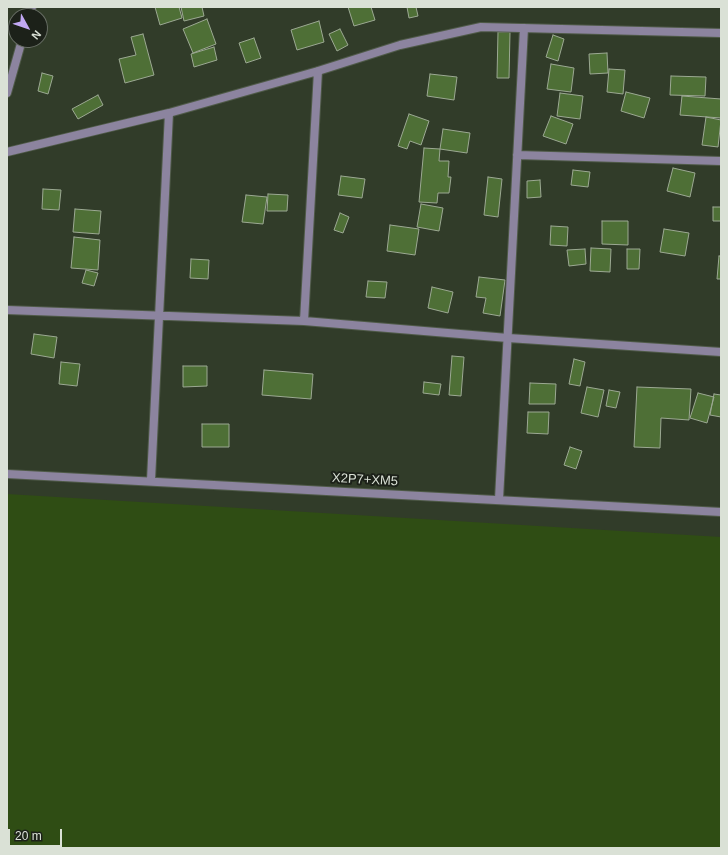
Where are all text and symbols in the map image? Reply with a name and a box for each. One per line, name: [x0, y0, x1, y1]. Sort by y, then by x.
north arrow: [8, 8, 48, 48]
text: N: [29, 28, 44, 42]
street label: X2P7+XM5: [332, 470, 398, 490]
scale bar: [10, 821, 64, 847]
text: 20 m: [15, 829, 42, 843]

